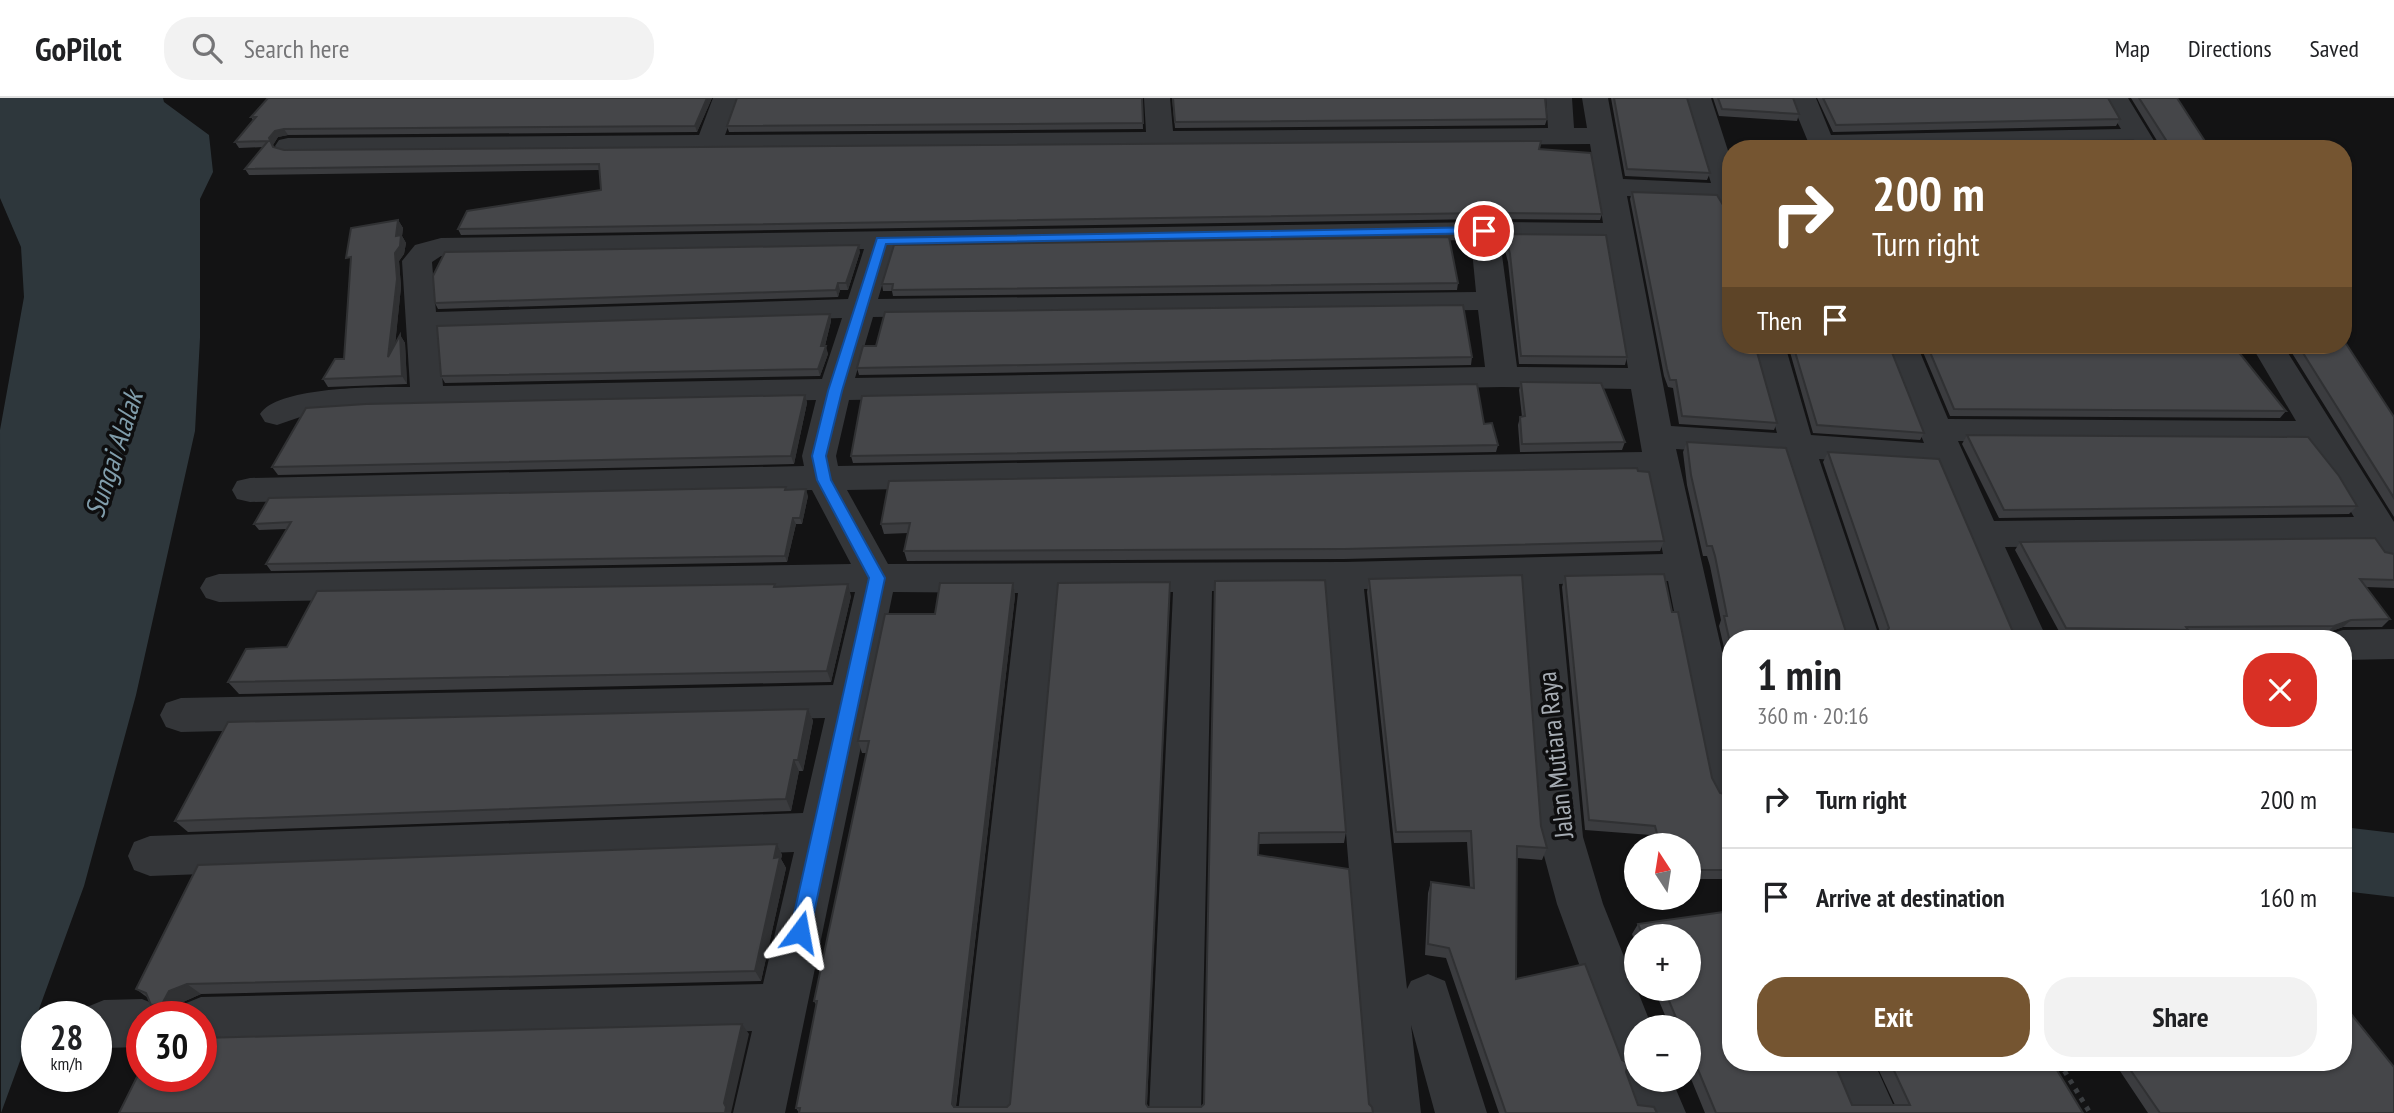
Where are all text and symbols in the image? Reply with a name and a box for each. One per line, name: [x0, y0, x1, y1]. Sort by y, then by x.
search box: [164, 17, 654, 80]
text: GoPilot: [35, 27, 122, 70]
icon: search: [188, 29, 226, 67]
text: Search here: [244, 32, 349, 65]
text: Map: [2115, 33, 2150, 64]
text: Directions: [2188, 33, 2272, 64]
text: Saved: [2310, 33, 2359, 64]
text: 200 m: [1872, 161, 1985, 225]
icon: right: [1757, 168, 1848, 259]
pin: [1454, 201, 1514, 261]
icon: arrive: [1465, 212, 1503, 250]
text: Turn right: [1872, 223, 1980, 265]
icon: arrive: [1816, 301, 1854, 339]
text: Then: [1757, 304, 1802, 337]
water label: Sungai Alalak: [75, 383, 152, 522]
text: 1 min: [1757, 647, 1842, 702]
button: close: [2243, 653, 2317, 727]
street label: Jalan Mutiara Raya: [1530, 670, 1580, 841]
text: 360 m · 20:16: [1757, 701, 1869, 730]
icon: right: [1757, 780, 1795, 818]
text: Turn right: [1816, 783, 1907, 816]
text: 200 m: [2259, 783, 2317, 816]
north arrow: [1624, 833, 1701, 910]
map controls: [1624, 833, 1701, 1092]
icon: arrive: [1757, 878, 1795, 916]
text: Arrive at destination: [1816, 881, 2005, 914]
text: 160 m: [2259, 881, 2317, 914]
position arrow: [763, 895, 837, 969]
button: +: [1624, 924, 1701, 1001]
button: Exit: [1757, 977, 2030, 1057]
button: Share: [2044, 977, 2317, 1057]
speed limit sign: 30: [126, 1001, 217, 1092]
text: 28: [50, 1014, 83, 1060]
button: −: [1624, 1015, 1701, 1092]
text: km/h: [51, 1052, 82, 1075]

